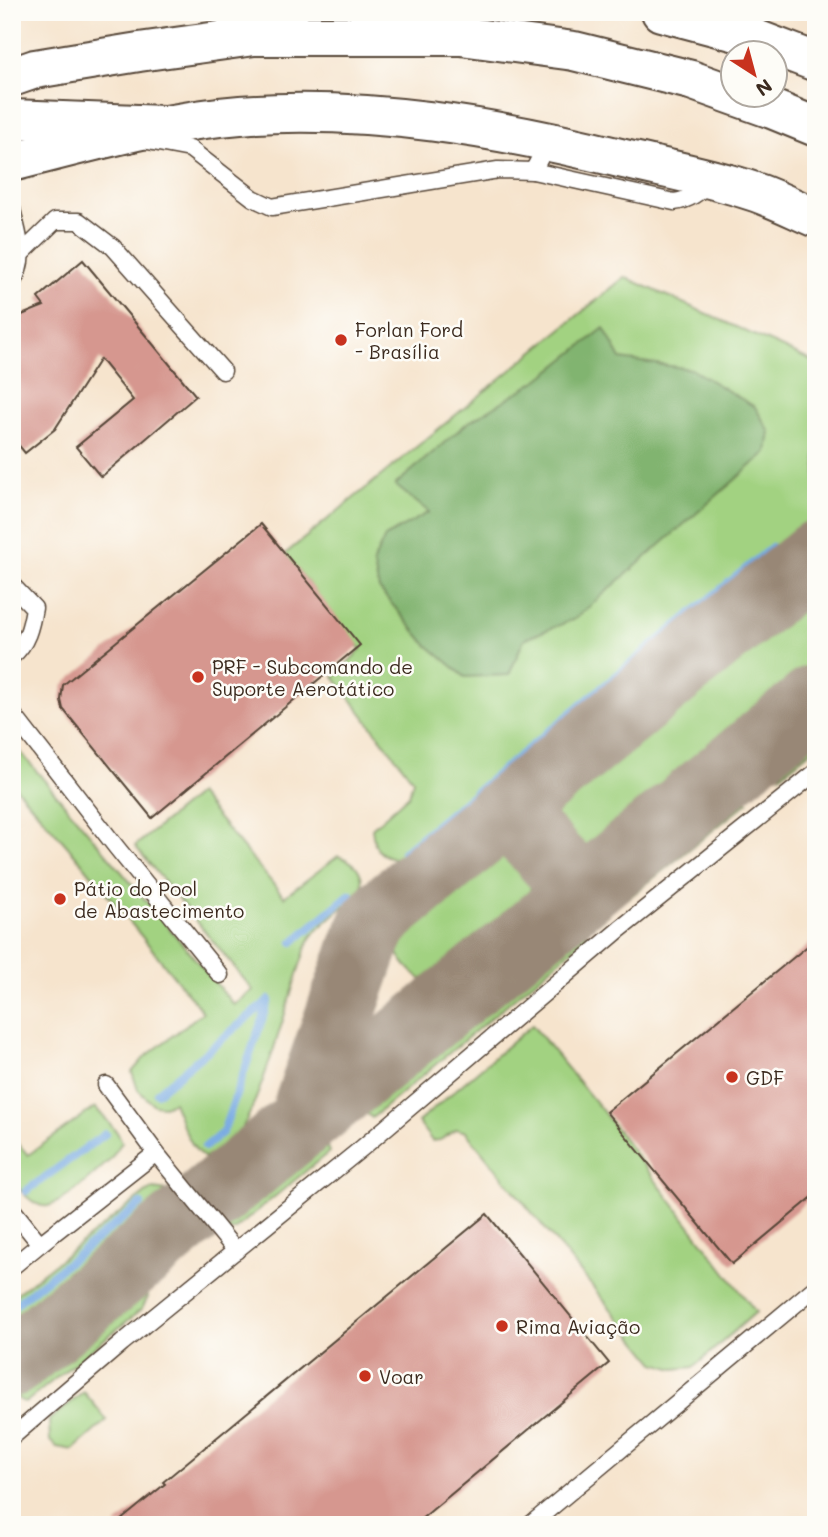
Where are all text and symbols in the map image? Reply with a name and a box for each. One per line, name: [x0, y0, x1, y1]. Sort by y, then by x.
north arrow: [720, 38, 790, 108]
text: N: [751, 74, 777, 103]
place label: Forlan Ford - Brasília: [355, 317, 463, 364]
marker: Forlan Ford - Brasília: [333, 332, 349, 348]
place label: PRF - Subcomando de Suporte Aerotático: [212, 654, 413, 701]
marker: PRF - Subcomando de Suporte Aerotático: [190, 669, 206, 685]
place label: Pátio do Pool de Abastecimento: [74, 876, 244, 923]
marker: Pátio do Pool de Abastecimento: [52, 891, 68, 907]
place label: GDF: [746, 1065, 784, 1090]
marker: GDF: [724, 1069, 740, 1085]
place label: Rima Aviação: [516, 1314, 640, 1339]
marker: Rima Aviação: [494, 1318, 510, 1334]
place label: Voar: [379, 1364, 424, 1389]
marker: Voar: [357, 1368, 373, 1384]

